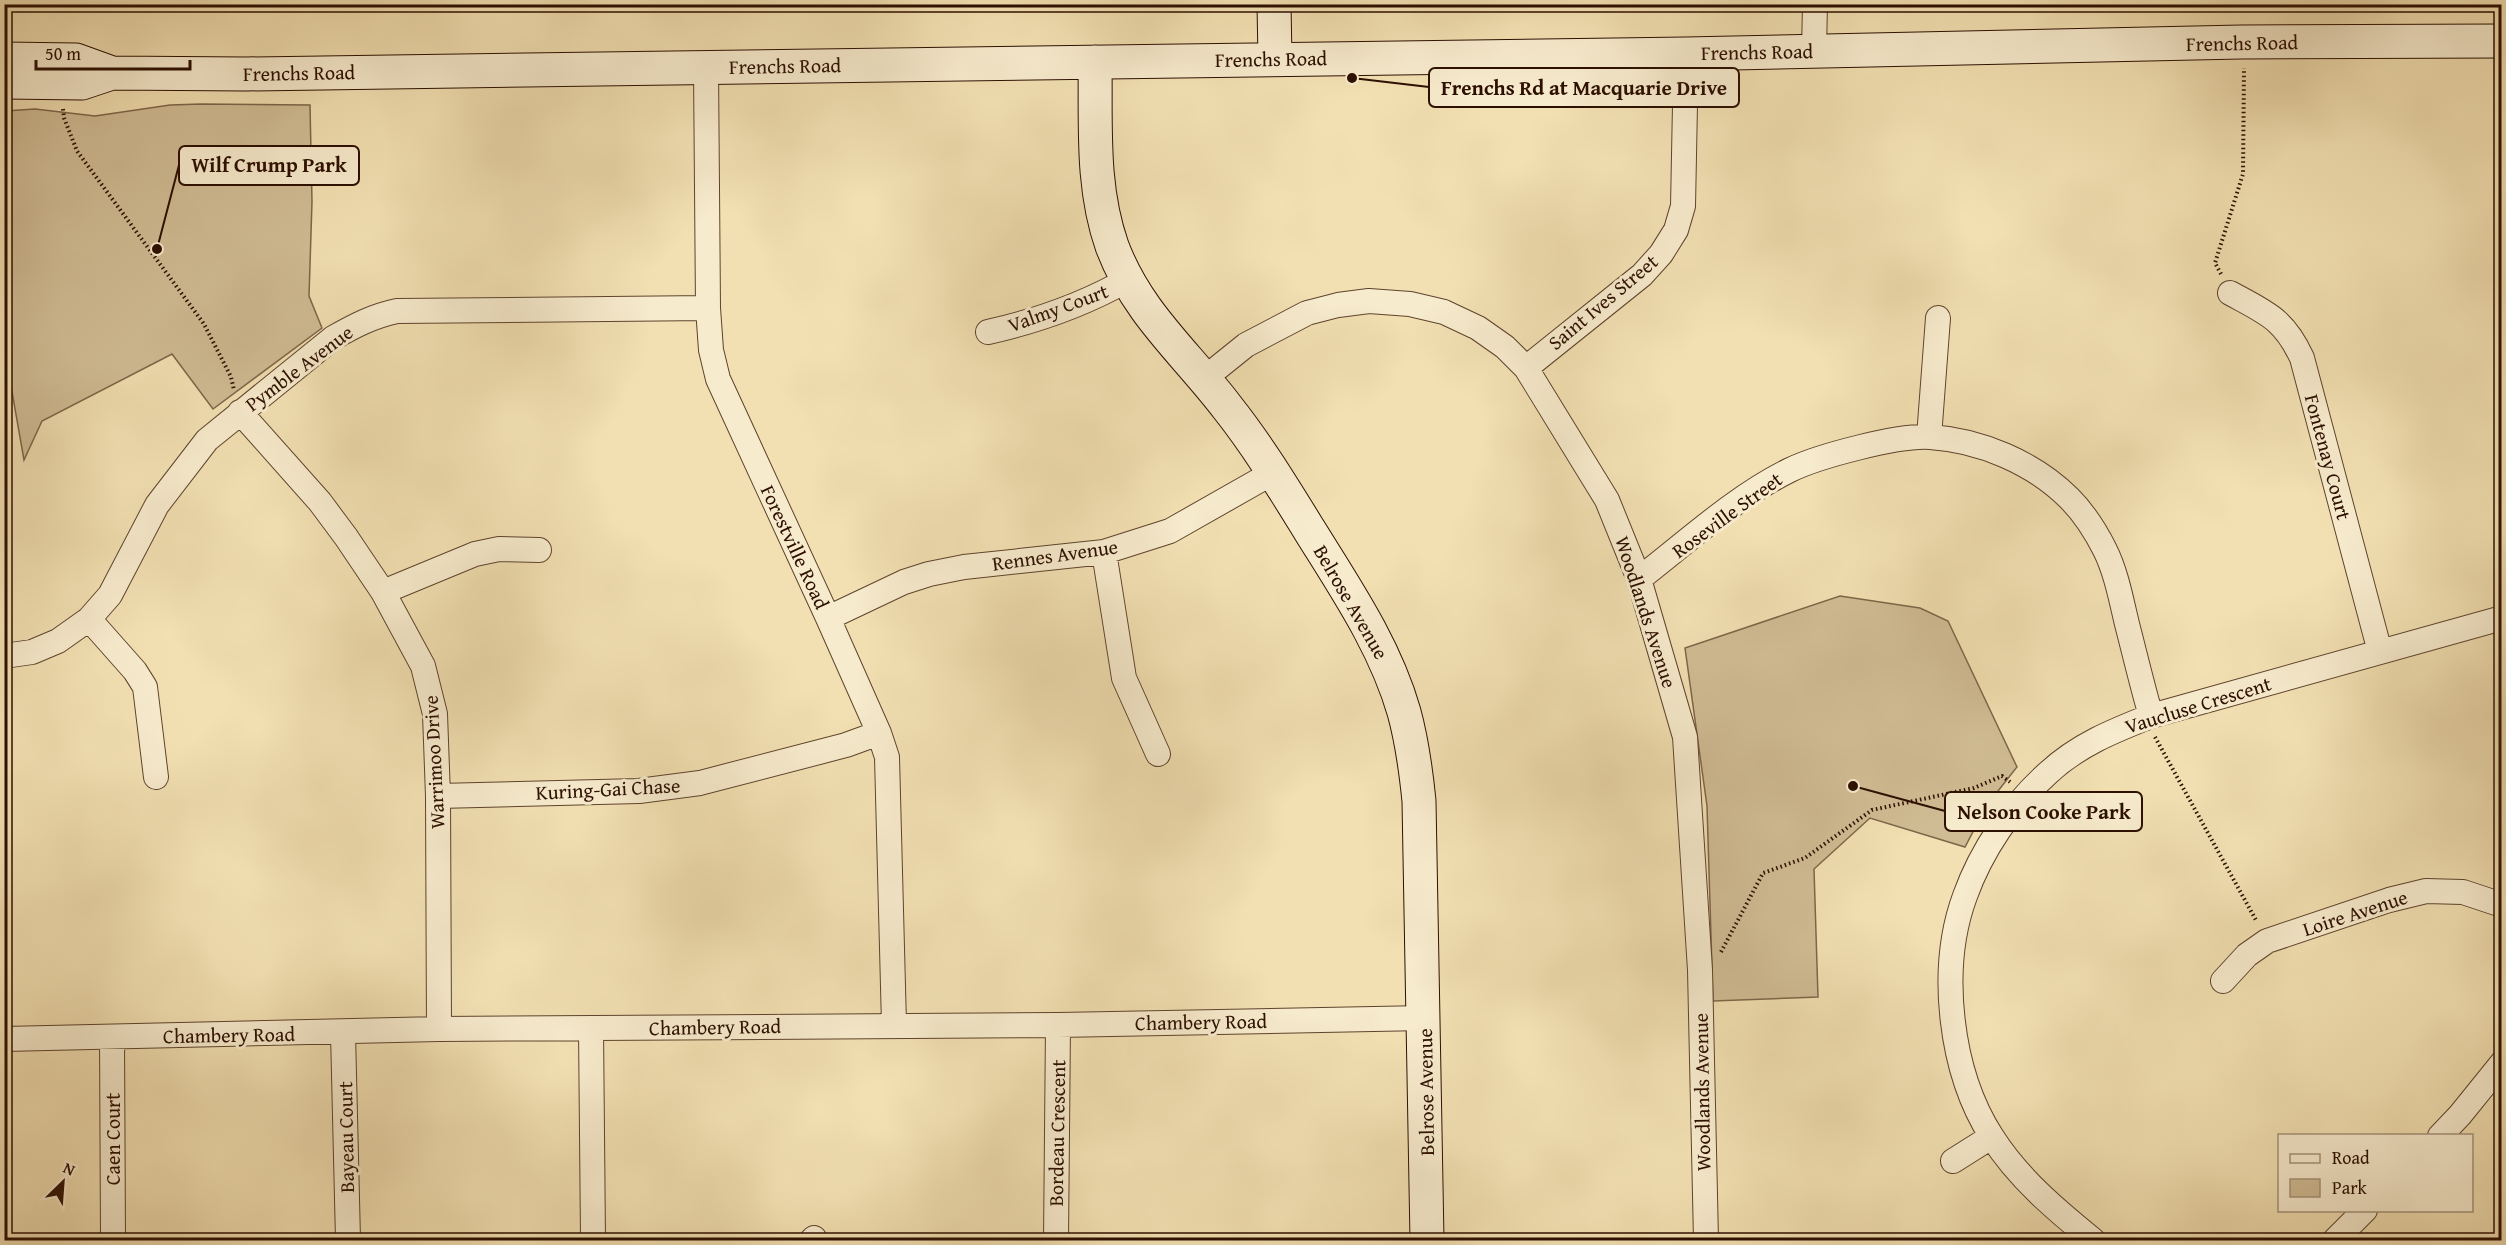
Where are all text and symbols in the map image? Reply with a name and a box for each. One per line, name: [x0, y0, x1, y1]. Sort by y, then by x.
street label: Frenchs Road: [2186, 27, 2299, 58]
scale bar: [36, 33, 190, 71]
street label: Frenchs Road: [1701, 36, 1814, 67]
text: 50 m: [45, 40, 81, 67]
street label: Frenchs Road: [1215, 43, 1328, 74]
street label: Frenchs Road: [729, 50, 842, 81]
street label: Frenchs Road: [243, 57, 356, 88]
callout: Frenchs Rd at Macquarie Drive: [1429, 68, 1739, 107]
text: Frenchs Rd at Macquarie Drive: [1441, 72, 1727, 103]
callout: Wilf Crump Park: [179, 146, 359, 185]
text: Wilf Crump Park: [191, 149, 348, 180]
street label: Saint Ives Street: [1541, 247, 1664, 356]
street label: Valmy Court: [1004, 276, 1112, 339]
street label: Pymble Avenue: [239, 317, 359, 418]
street label: Fontenay Court: [2298, 391, 2359, 523]
street label: Roseville Street: [1666, 465, 1788, 565]
street label: Forestville Road: [754, 480, 837, 614]
street label: Rennes Avenue: [990, 531, 1120, 578]
street label: Woodlands Avenue: [1608, 532, 1685, 691]
street label: Belrose Avenue: [1307, 539, 1396, 664]
street label: Vaucluse Crescent: [2121, 668, 2275, 741]
street label: Warrimoo Drive: [416, 694, 451, 830]
street label: Kuring-Gai Chase: [535, 770, 681, 807]
callout: Nelson Cooke Park: [1945, 792, 2142, 831]
text: Nelson Cooke Park: [1957, 796, 2132, 827]
street label: Loire Avenue: [2299, 882, 2411, 943]
street label: Chambery Road: [1135, 1006, 1268, 1037]
street label: Chambery Road: [649, 1011, 782, 1042]
street label: Woodlands Avenue: [1686, 1013, 1717, 1171]
street label: Chambery Road: [163, 1019, 296, 1050]
street label: Belrose Avenue: [1410, 1028, 1441, 1156]
street label: Bordeau Crescent: [1041, 1059, 1072, 1207]
street label: Bayeau Court: [330, 1081, 361, 1193]
street label: Caen Court: [98, 1093, 127, 1185]
legend: [2278, 1134, 2473, 1212]
text: Road: [2332, 1144, 2370, 1171]
north arrow: [33, 1152, 93, 1212]
text: N: [59, 1155, 80, 1182]
text: Park: [2332, 1174, 2368, 1201]

